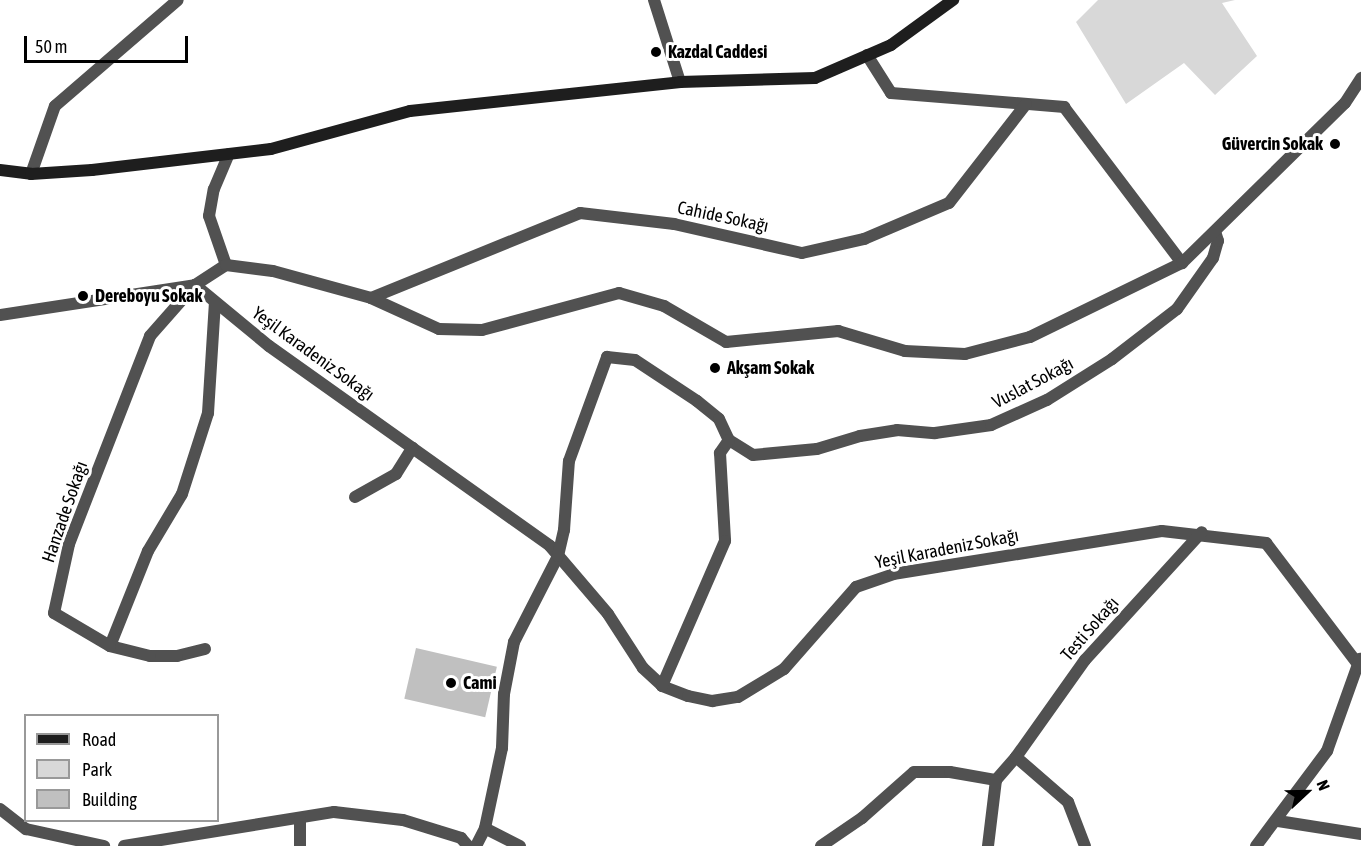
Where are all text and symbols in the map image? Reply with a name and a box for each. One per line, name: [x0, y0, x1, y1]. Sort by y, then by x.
scale bar: [27, 24, 190, 62]
text: 50 m: [35, 36, 67, 57]
place label: Kazdal Caddesi: [668, 41, 767, 63]
marker: Kazdal Caddesi: [649, 45, 663, 59]
place label: Güvercin Sokak: [1222, 133, 1323, 155]
marker: Güvercin Sokak: [1328, 137, 1342, 151]
street label: Cahide Sokağı: [675, 197, 771, 237]
place label: Dereboyu Sokak: [95, 285, 202, 307]
marker: Dereboyu Sokak: [76, 289, 90, 303]
street label: Yeşil Karadeniz Sokağı: [248, 302, 378, 406]
street label: Vuslat Sokağı: [989, 353, 1077, 413]
place label: Akşam Sokak: [727, 357, 814, 379]
marker: Akşam Sokak: [708, 361, 722, 375]
street label: Hanzade Sokağı: [38, 458, 92, 566]
street label: Yeşil Karadeniz Sokağı: [873, 524, 1021, 574]
street label: Testi Sokağı: [1056, 593, 1124, 665]
place label: Cami: [463, 672, 497, 694]
marker: Cami: [444, 676, 458, 690]
legend: [24, 714, 219, 822]
text: Road: [82, 729, 116, 750]
text: Park: [82, 759, 112, 780]
north arrow: [1277, 762, 1337, 822]
text: N: [1314, 777, 1334, 793]
text: Building: [82, 789, 137, 810]

